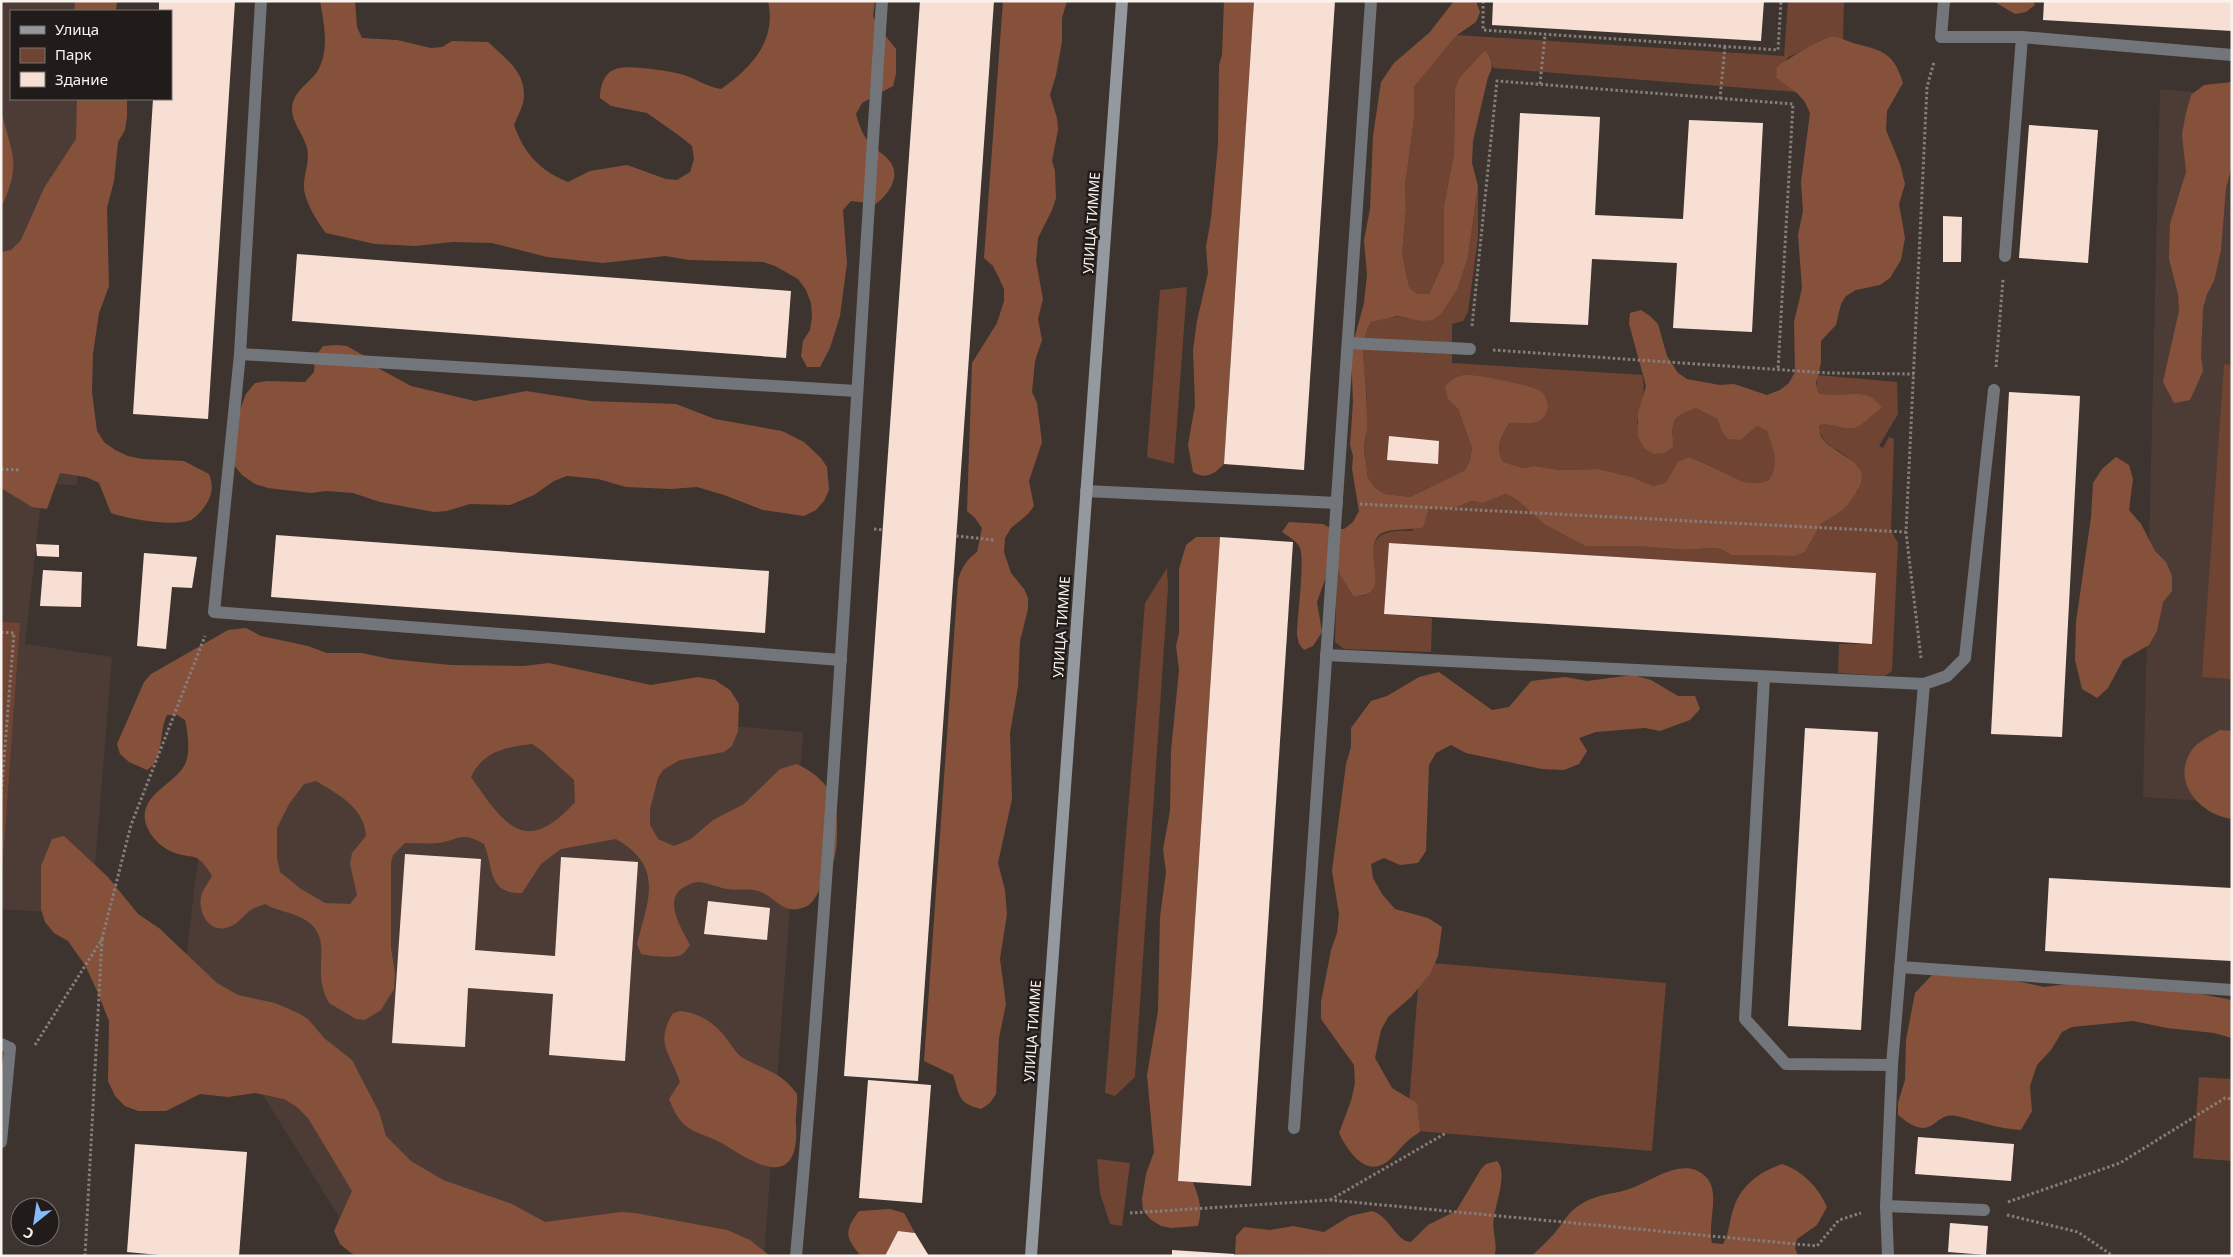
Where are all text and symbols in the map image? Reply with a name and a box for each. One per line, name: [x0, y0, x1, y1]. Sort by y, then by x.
legend: [10, 10, 172, 100]
text: Улица: [55, 19, 99, 39]
text: Парк: [55, 44, 91, 64]
text: Здание: [55, 69, 108, 89]
street label: УЛИЦА ТИММЕ: [1078, 171, 1104, 275]
street label: УЛИЦА ТИММЕ: [1048, 575, 1074, 679]
street label: УЛИЦА ТИММЕ: [1019, 979, 1045, 1083]
north arrow: [10, 1197, 60, 1247]
text: С: [20, 1223, 37, 1244]

